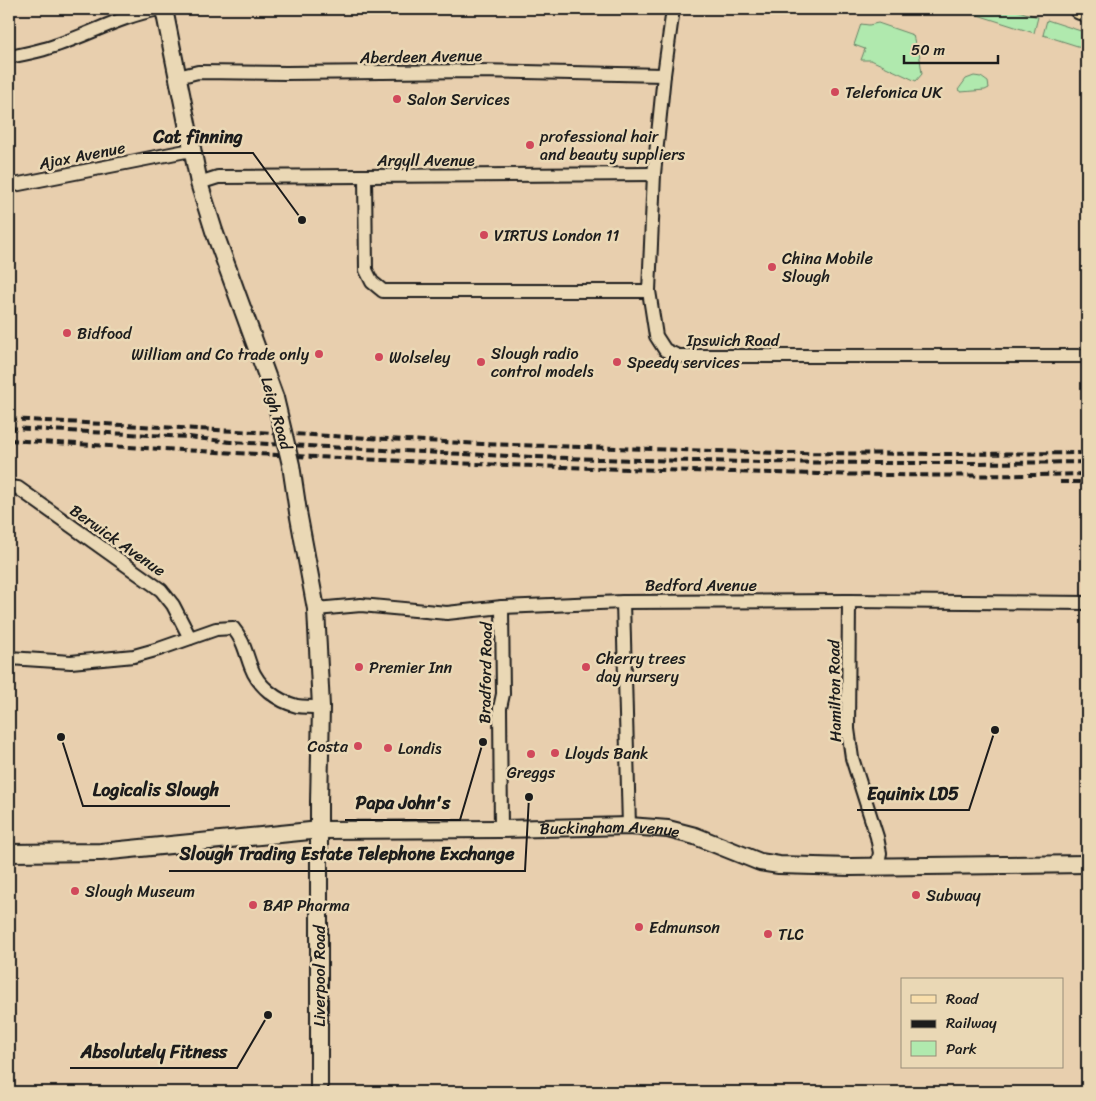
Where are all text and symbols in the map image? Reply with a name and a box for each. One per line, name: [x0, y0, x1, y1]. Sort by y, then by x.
scale bar: [904, 32, 997, 64]
text: 50 m: [911, 37, 946, 63]
street label: Aberdeen Avenue: [359, 41, 483, 72]
place label: Telefonica UK: [845, 78, 943, 107]
place label: Salon Services: [407, 85, 510, 114]
marker: Telefonica UK: [829, 86, 841, 98]
marker: Salon Services: [391, 93, 403, 105]
callout: Cat finning: [143, 120, 253, 153]
text: Cat finning: [152, 121, 243, 153]
place label: professional hair and beauty suppliers: [539, 122, 686, 169]
street label: Ajax Avenue: [35, 133, 128, 178]
marker: professional hair and beauty suppliers: [524, 139, 536, 151]
street label: Argyll Avenue: [376, 146, 475, 175]
place label: VIRTUS London 11: [494, 221, 620, 250]
marker: VIRTUS London 11: [478, 229, 490, 241]
place label: China Mobile Slough: [782, 244, 873, 291]
marker: China Mobile Slough: [766, 261, 778, 273]
place label: Bidfood: [77, 319, 133, 348]
street label: Ipswich Road: [686, 326, 781, 355]
marker: Bidfood: [61, 327, 73, 339]
place label: Slough radio control models: [491, 339, 594, 386]
place label: William and Co trade only: [131, 340, 310, 369]
place label: Wolseley: [389, 343, 451, 372]
marker: William and Co trade only: [313, 348, 325, 360]
place label: Speedy services: [627, 348, 740, 377]
marker: Wolseley: [373, 351, 385, 363]
marker: Slough radio control models: [475, 356, 487, 368]
marker: Speedy services: [611, 356, 623, 368]
street label: Leigh Road: [252, 373, 301, 455]
street label: Berwick Avenue: [63, 496, 172, 584]
street label: Bedford Avenue: [645, 571, 757, 600]
street label: Bradford Road: [470, 620, 501, 724]
street label: Hamilton Road: [819, 638, 850, 742]
place label: Cherry trees day nursery: [596, 644, 686, 691]
place label: Premier Inn: [369, 653, 453, 682]
marker: Premier Inn: [353, 661, 365, 673]
marker: Cherry trees day nursery: [580, 661, 592, 673]
place label: Costa: [308, 732, 349, 761]
place label: Londis: [398, 734, 442, 763]
place label: Lloyds Bank: [565, 739, 649, 768]
marker: Costa: [352, 740, 364, 752]
marker: Londis: [382, 742, 394, 754]
marker: Lloyds Bank: [549, 747, 561, 759]
marker: Greggs: [525, 748, 537, 760]
place label: Greggs: [507, 758, 556, 787]
callout: Logicalis Slough: [83, 773, 230, 806]
text: Logicalis Slough: [93, 774, 220, 806]
callout: Equinix LD5: [857, 777, 969, 810]
text: Equinix LD5: [867, 778, 959, 810]
callout: Papa John's: [345, 787, 460, 820]
text: Papa John's: [356, 787, 451, 819]
street label: Buckingham Avenue: [539, 812, 683, 847]
callout: Slough Trading Estate Telephone Exchange: [169, 838, 525, 871]
text: Slough Trading Estate Telephone Exchange: [179, 838, 515, 870]
place label: Slough Museum: [85, 877, 195, 906]
place label: Subway: [926, 881, 981, 910]
marker: Slough Museum: [69, 885, 81, 897]
marker: Subway: [910, 889, 922, 901]
place label: BAP Pharma: [263, 891, 351, 920]
marker: BAP Pharma: [247, 899, 259, 911]
place label: Edmunson: [649, 913, 720, 942]
place label: TLC: [778, 920, 804, 949]
marker: Edmunson: [633, 921, 645, 933]
street label: Liverpool Road: [305, 924, 334, 1027]
marker: TLC: [762, 928, 774, 940]
legend: [901, 978, 1064, 1068]
text: Road: [946, 986, 979, 1012]
text: Railway: [946, 1010, 997, 1036]
callout: Absolutely Fitness: [70, 1035, 237, 1068]
text: Absolutely Fitness: [80, 1036, 228, 1068]
text: Park: [946, 1036, 977, 1062]

